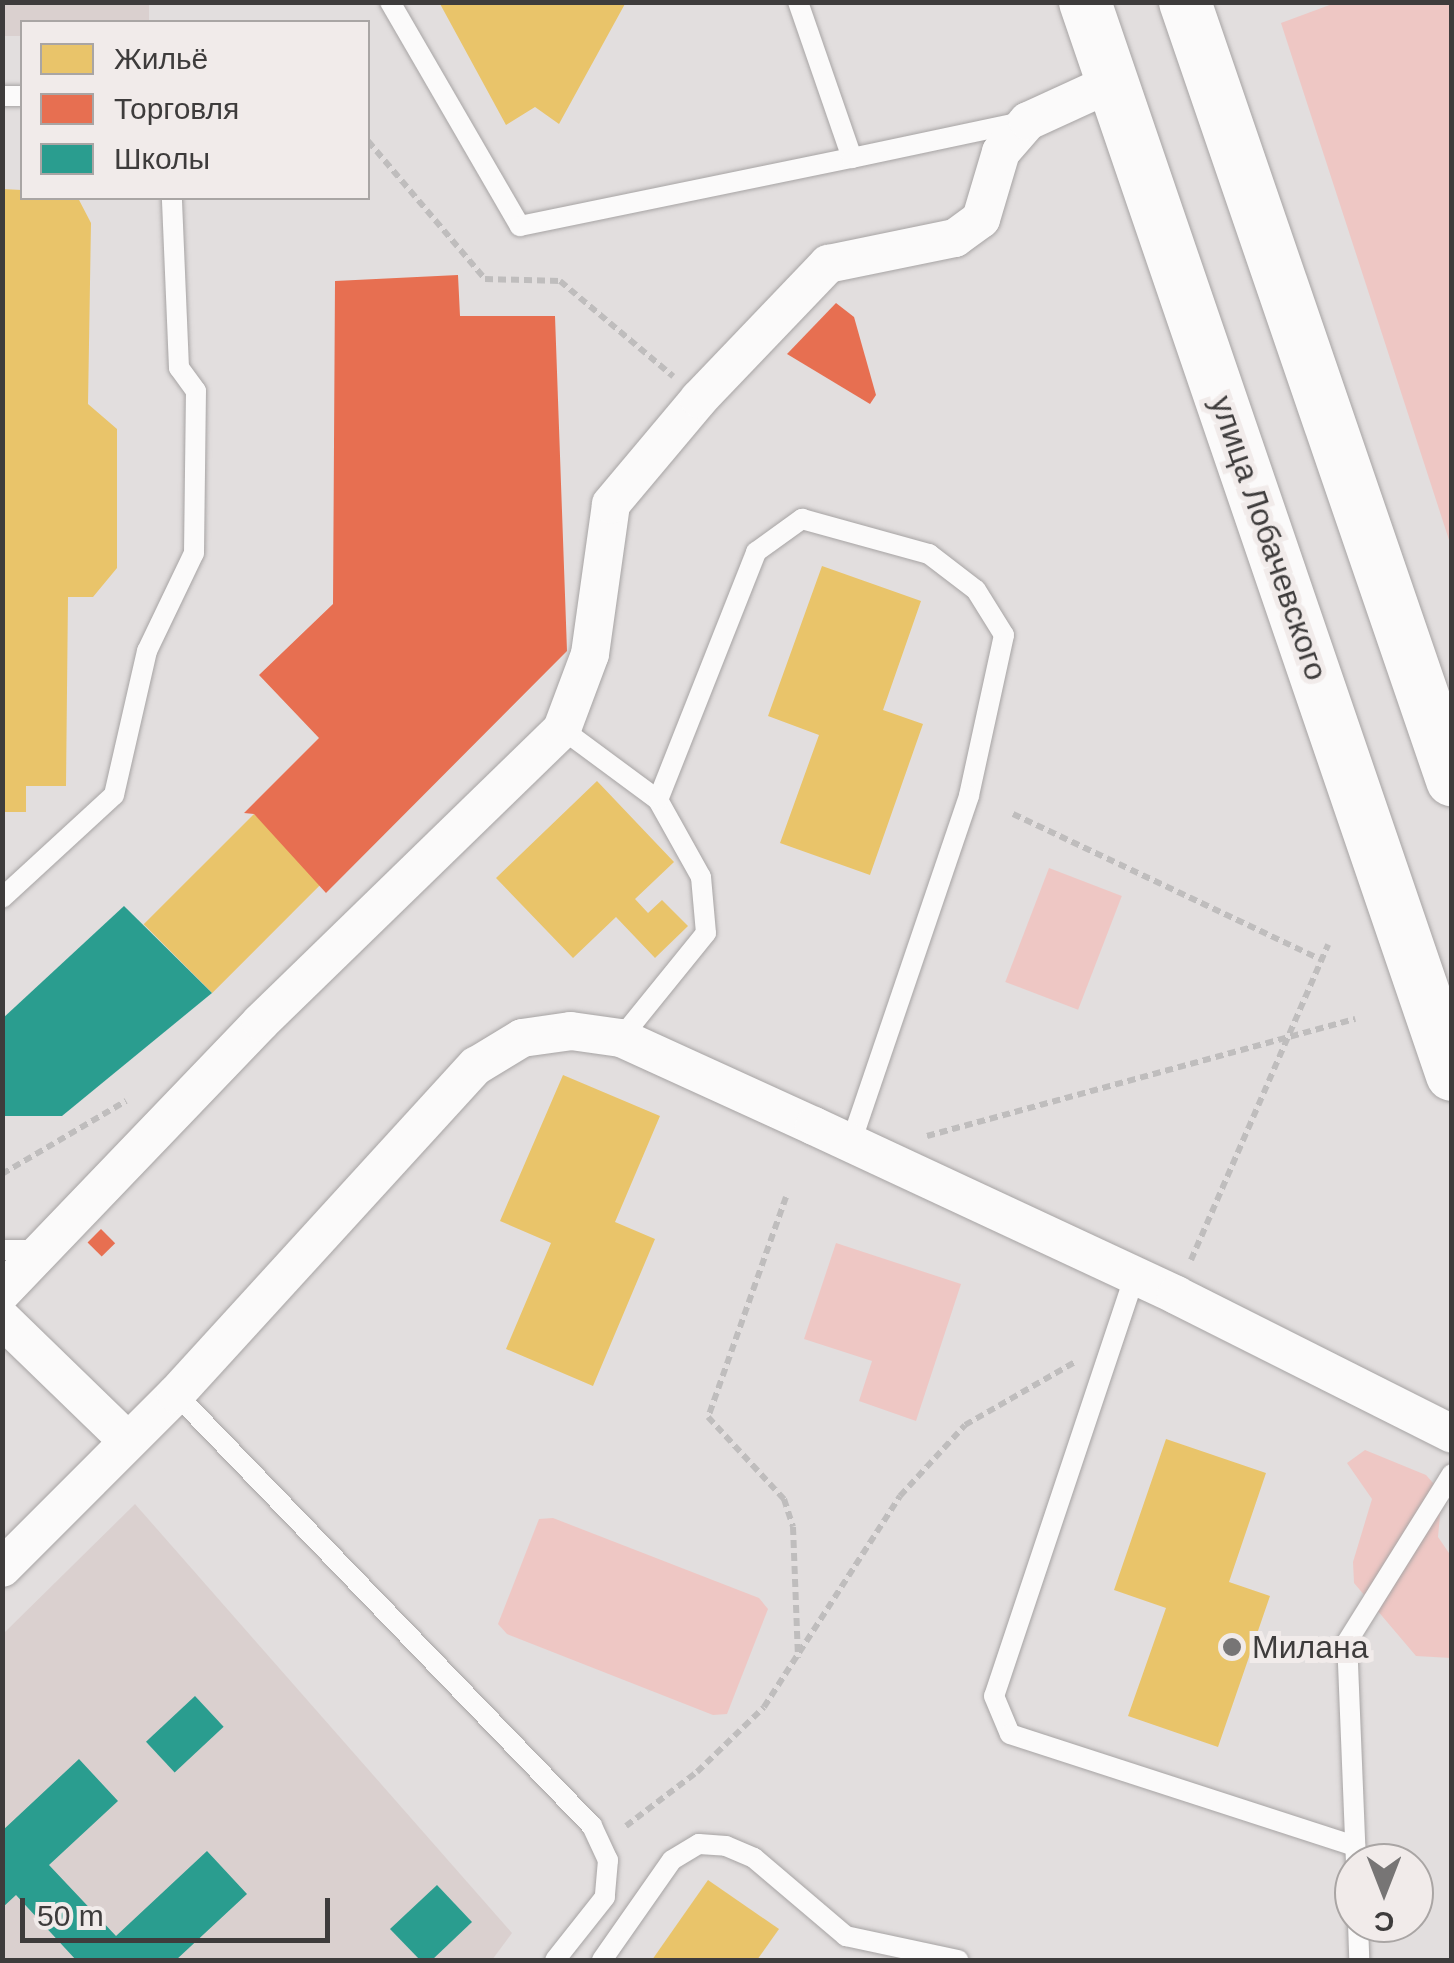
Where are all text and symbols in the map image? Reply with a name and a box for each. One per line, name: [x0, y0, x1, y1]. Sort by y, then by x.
legend: [20, 20, 370, 200]
text: Жильё: [114, 42, 208, 75]
text: Торговля: [114, 92, 239, 125]
text: Школы: [114, 142, 210, 175]
street label: улица Лобачевского: [1202, 391, 1336, 685]
place label: Милана: [1252, 1628, 1368, 1666]
marker: Милана: [1221, 1636, 1243, 1658]
north arrow: [1334, 1843, 1434, 1943]
scale bar: [25, 1878, 335, 1940]
text: 50 m: [37, 1899, 104, 1932]
text: С: [1374, 1906, 1394, 1937]

